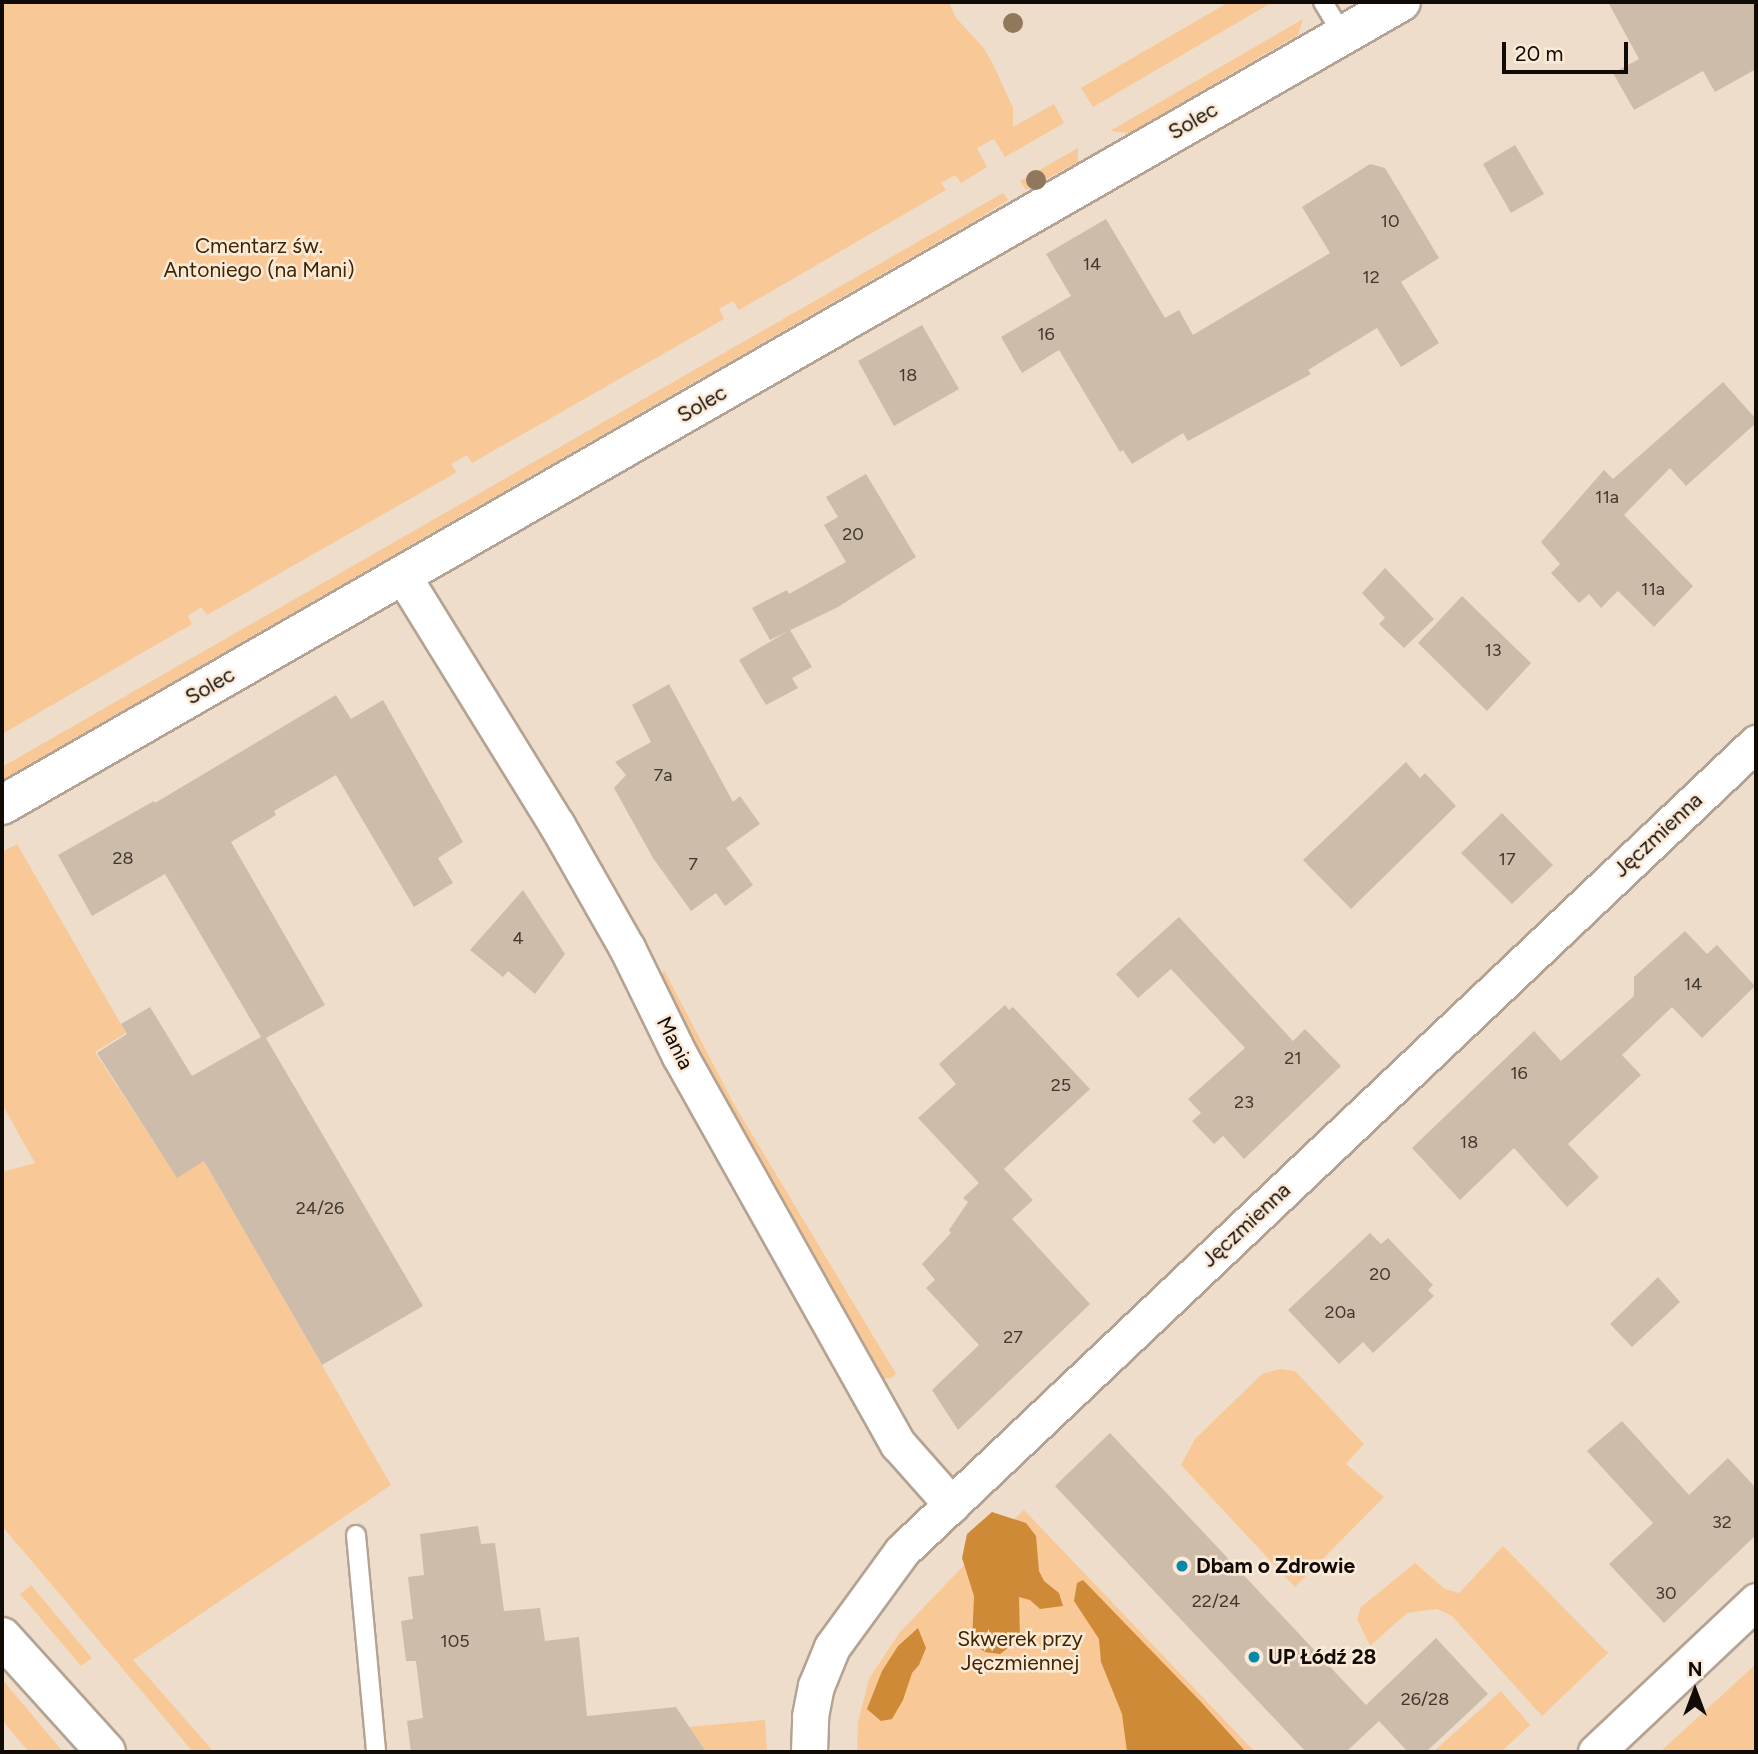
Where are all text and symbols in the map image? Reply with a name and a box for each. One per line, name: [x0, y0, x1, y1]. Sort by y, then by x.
scale bar: [1506, 28, 1632, 72]
text: 20 m: [1515, 41, 1563, 66]
street label: Solec: [1164, 97, 1222, 145]
house number: 10: [1381, 210, 1399, 232]
park label: Cmentarz św. Antoniego (na Mani): [163, 233, 355, 283]
house number: 14: [1083, 253, 1101, 275]
house number: 12: [1362, 266, 1380, 288]
house number: 16: [1037, 323, 1055, 345]
house number: 18: [899, 364, 917, 386]
street label: Solec: [673, 380, 731, 428]
house number: 11a: [1595, 486, 1619, 508]
house number: 20: [842, 523, 864, 545]
house number: 11a: [1641, 578, 1665, 600]
house number: 13: [1484, 639, 1502, 661]
street label: Solec: [181, 662, 239, 710]
house number: 7a: [654, 764, 672, 786]
street label: Jęczmienna: [1608, 787, 1708, 883]
house number: 28: [112, 847, 134, 869]
house number: 17: [1498, 848, 1516, 870]
house number: 7: [688, 853, 698, 875]
house number: 4: [512, 927, 524, 949]
house number: 14: [1684, 973, 1702, 995]
street label: Mania: [651, 1012, 699, 1074]
house number: 21: [1284, 1047, 1302, 1069]
house number: 16: [1510, 1062, 1528, 1084]
house number: 25: [1051, 1074, 1071, 1096]
house number: 23: [1234, 1091, 1254, 1113]
house number: 18: [1460, 1131, 1478, 1153]
street label: Jęczmienna: [1196, 1177, 1296, 1273]
house number: 24/26: [296, 1197, 344, 1219]
house number: 20: [1369, 1263, 1391, 1285]
house number: 20a: [1325, 1301, 1355, 1323]
house number: 27: [1003, 1326, 1023, 1348]
house number: 32: [1712, 1511, 1732, 1533]
place label: Dbam o Zdrowie: [1196, 1553, 1355, 1579]
marker: Dbam o Zdrowie: [1174, 1558, 1190, 1574]
house number: 30: [1655, 1582, 1677, 1604]
house number: 22/24: [1192, 1590, 1240, 1612]
park label: Skwerek przy Jęczmiennej: [957, 1626, 1083, 1676]
house number: 105: [440, 1630, 470, 1652]
place label: UP Łódź 28: [1268, 1644, 1376, 1670]
marker: UP Łódź 28: [1246, 1649, 1262, 1665]
north arrow: [1660, 1656, 1730, 1726]
text: N: [1688, 1658, 1702, 1681]
house number: 26/28: [1401, 1688, 1449, 1710]

